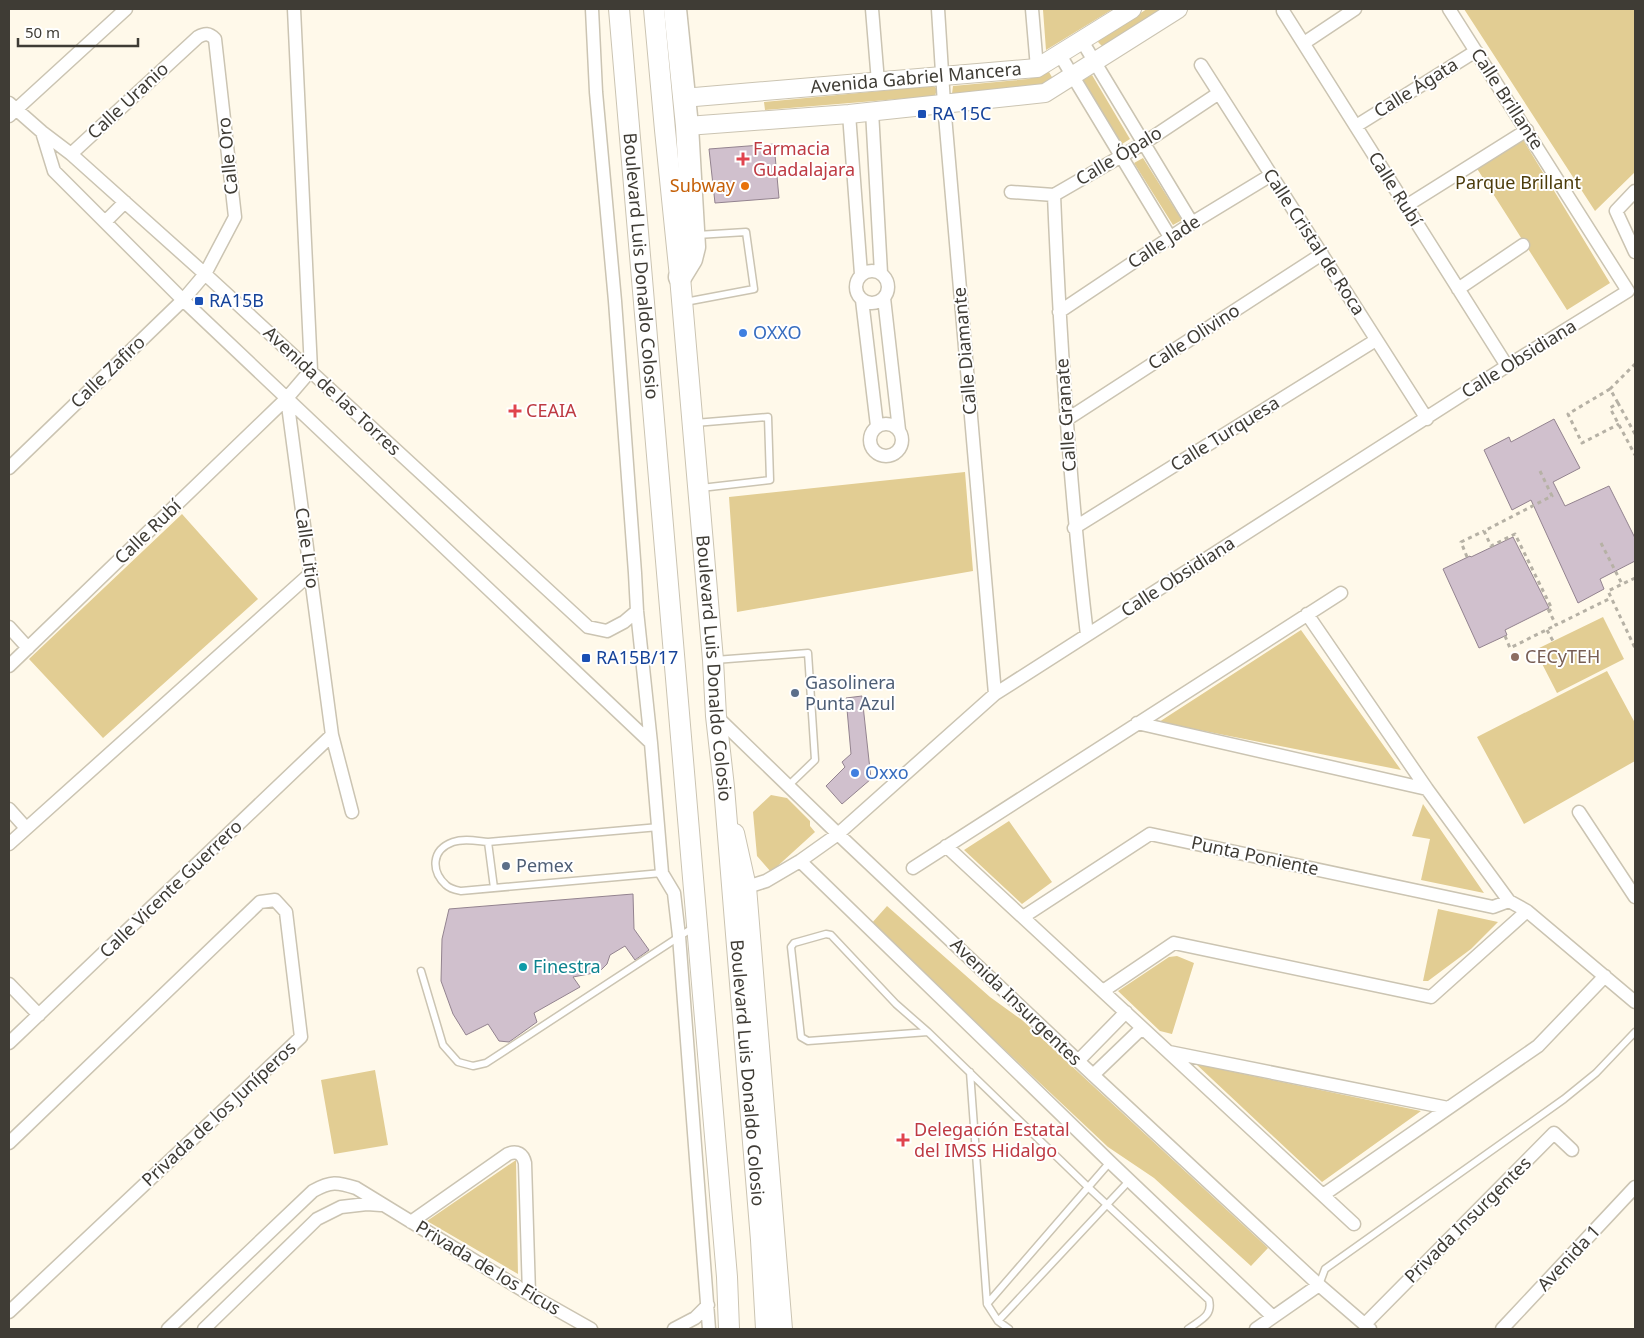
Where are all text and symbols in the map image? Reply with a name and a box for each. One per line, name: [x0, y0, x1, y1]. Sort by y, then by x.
scale bar: [18, 15, 138, 47]
text: 50 m: [25, 22, 60, 42]
street label: Calle Brillante: [1466, 43, 1550, 154]
street label: Calle Ágata: [1369, 52, 1462, 122]
street label: Avenida Gabriel Mancera: [809, 56, 1022, 98]
street label: Calle Uranio: [82, 57, 173, 144]
place label: RA 15C: [932, 101, 991, 125]
marker: RA 15C: [916, 108, 928, 120]
street label: Calle Oro: [211, 116, 243, 196]
street label: Calle Ópalo: [1071, 120, 1166, 190]
street label: Boulevard Luis Donaldo Colosio: [619, 132, 665, 400]
place label: Farmacia Guadalajara: [753, 136, 855, 181]
street label: Calle Rubí: [1364, 147, 1428, 231]
marker: Farmacia Guadalajara: [737, 153, 749, 165]
street label: Calle Cristal de Roca: [1258, 163, 1371, 319]
park label: Parque Brillant: [1455, 170, 1581, 194]
place label: Subway: [670, 173, 736, 197]
marker: Subway: [739, 180, 751, 192]
street label: Calle Jade: [1123, 209, 1204, 274]
street label: Calle Diamante: [946, 286, 982, 416]
place label: RA15B: [209, 288, 264, 312]
marker: RA15B: [193, 295, 205, 307]
street label: Calle Olivino: [1143, 298, 1244, 375]
street label: Calle Obsidiana: [1457, 313, 1580, 403]
street label: Avenida de las Torres: [259, 320, 406, 460]
place label: OXXO: [753, 320, 802, 344]
marker: OXXO: [737, 327, 749, 339]
street label: Calle Zafiro: [65, 330, 150, 413]
street label: Calle Granate: [1049, 357, 1081, 473]
street label: Calle Turquesa: [1166, 390, 1283, 476]
place label: CEAIA: [526, 398, 577, 422]
marker: CEAIA: [508, 404, 522, 418]
street label: Calle Rubí: [109, 493, 186, 569]
street label: Calle Litio: [290, 506, 326, 590]
street label: Calle Obsidiana: [1116, 530, 1239, 622]
street label: Boulevard Luis Donaldo Colosio: [691, 534, 738, 802]
place label: CECyTEH: [1525, 644, 1600, 668]
place label: RA15B/17: [596, 645, 678, 669]
marker: CECyTEH: [1509, 651, 1521, 663]
marker: RA15B/17: [580, 652, 592, 664]
place label: Gasolinera Punta Azul: [805, 670, 895, 715]
marker: Gasolinera Punta Azul: [789, 687, 801, 699]
place label: Oxxo: [865, 760, 909, 784]
marker: Oxxo: [849, 767, 861, 779]
street label: Calle Vicente Guerrero: [94, 814, 247, 963]
street label: Punta Poniente: [1189, 830, 1321, 880]
place label: Pemex: [516, 853, 574, 877]
marker: Pemex: [500, 860, 512, 872]
street label: Avenida Insurgentes: [946, 932, 1088, 1070]
street label: Boulevard Luis Donaldo Colosio: [725, 939, 771, 1207]
place label: Finestra: [533, 954, 601, 978]
marker: Finestra: [517, 961, 529, 973]
street label: Privada de los Juníperos: [136, 1035, 301, 1191]
place label: Delegación Estatal del IMSS Hidalgo: [914, 1117, 1070, 1162]
marker: Delegación Estatal del IMSS Hidalgo: [896, 1133, 910, 1147]
street label: Privada Insurgentes: [1399, 1151, 1536, 1288]
street label: Privada de los Ficus: [412, 1214, 565, 1320]
street label: Avenida 1: [1531, 1219, 1605, 1296]

